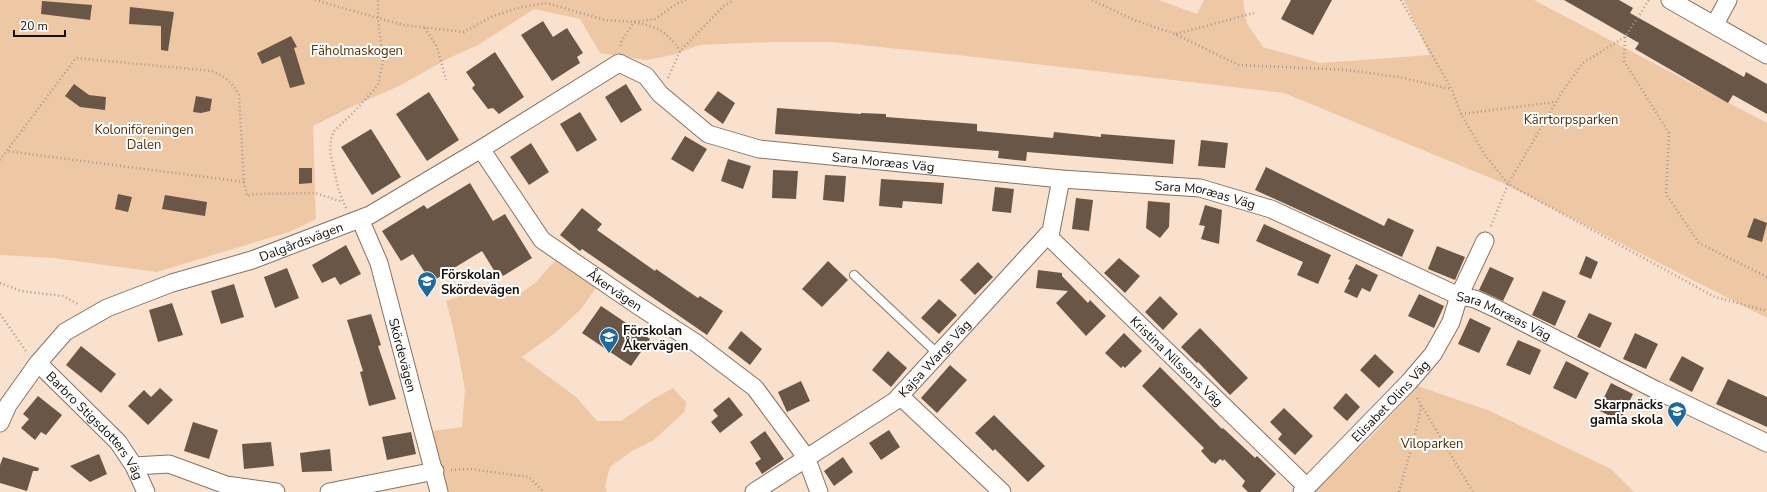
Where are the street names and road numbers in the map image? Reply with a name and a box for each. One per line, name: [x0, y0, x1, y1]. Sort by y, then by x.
street label: Sara Moræas Väg: [831, 148, 935, 176]
street label: Sara Moræas Väg: [1154, 177, 1258, 214]
street label: Dalgårdsvägen: [257, 218, 346, 266]
street label: Åkervägen: [583, 265, 645, 316]
street label: Sara Moræas Väg: [1455, 288, 1554, 345]
street label: Kristina Nilssons Väg: [1126, 312, 1227, 411]
street label: Skördevägen: [384, 316, 420, 394]
street label: Kajsa Wargs Väg: [895, 316, 975, 402]
street label: Elisabet Olins Väg: [1348, 356, 1434, 446]
street label: Barbro Stigsdotters Väg: [42, 368, 147, 483]

